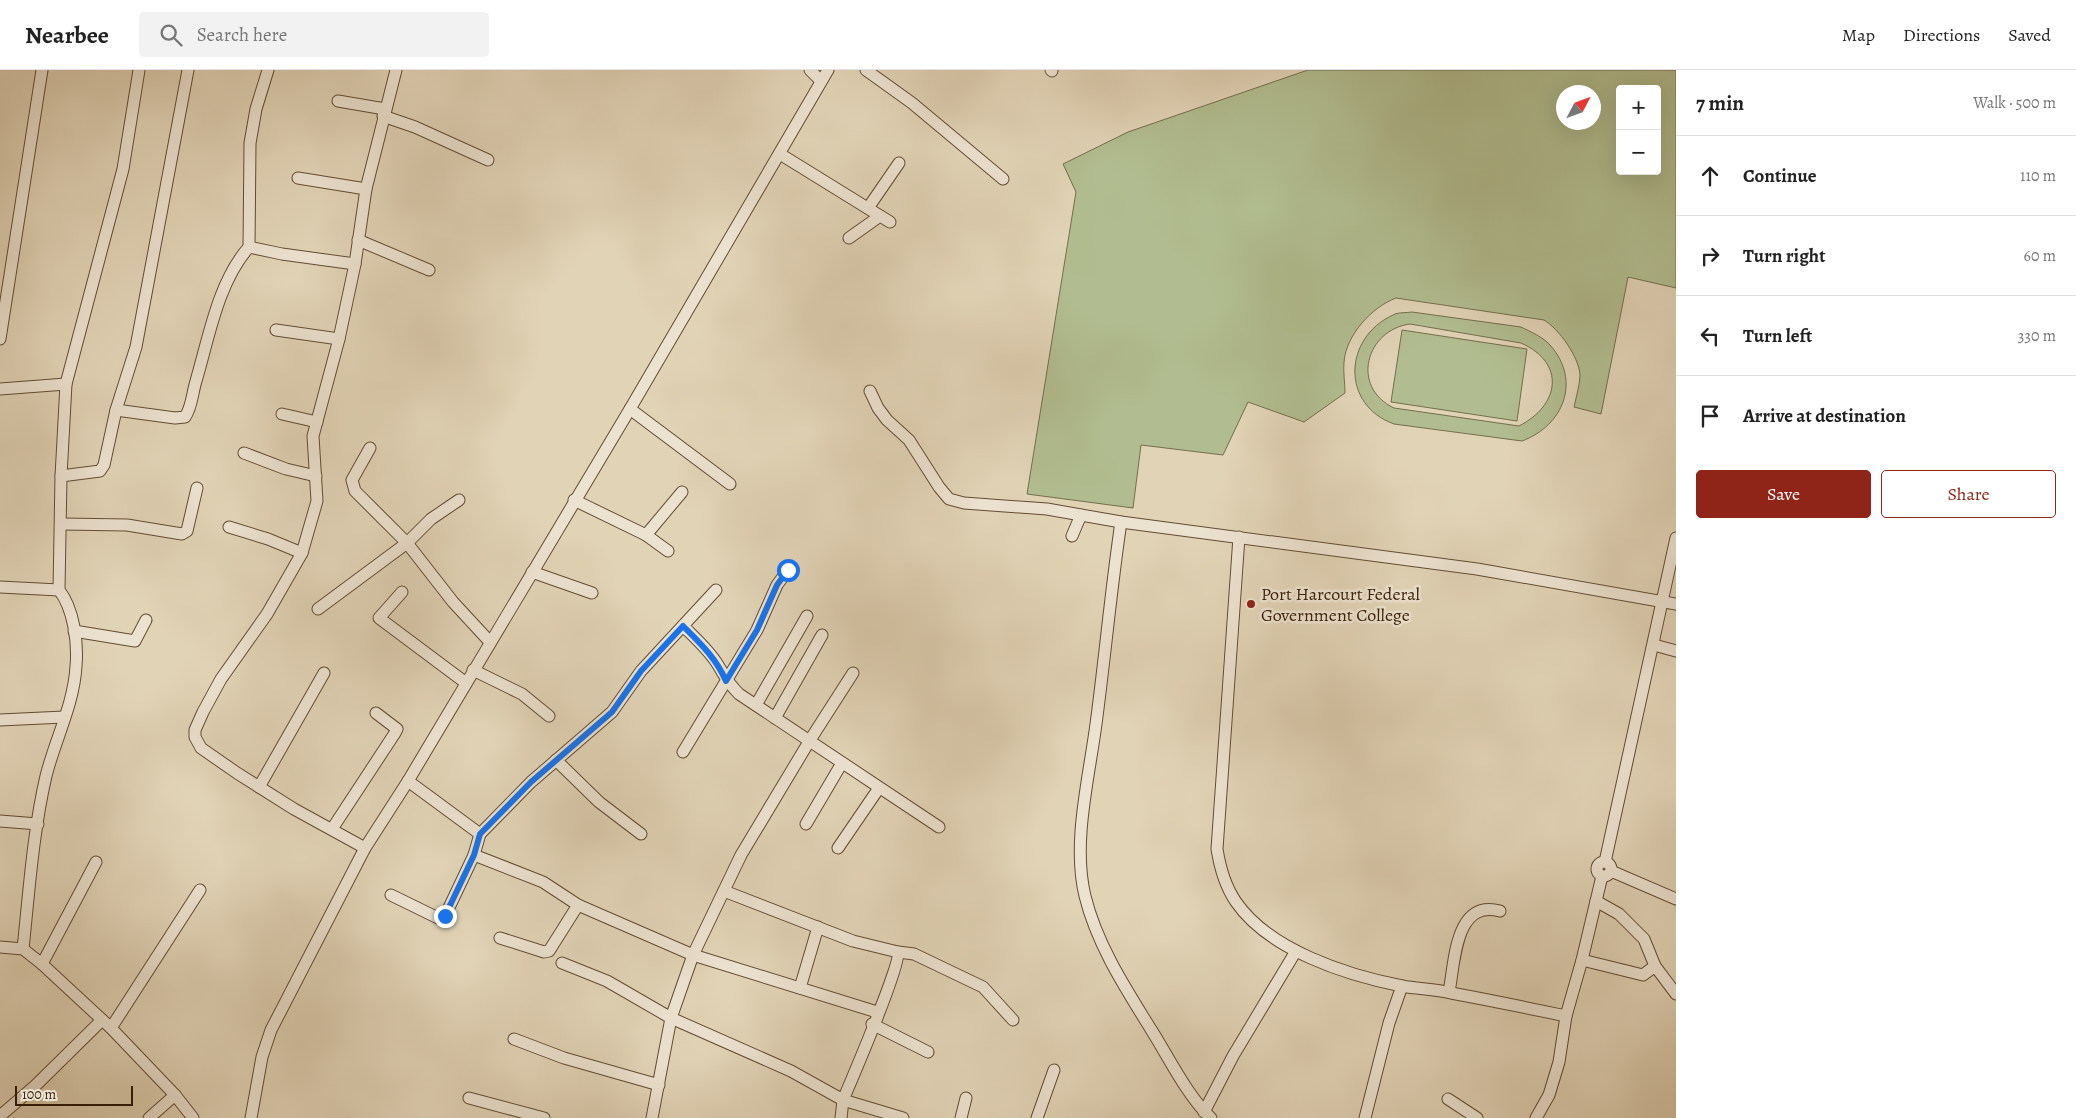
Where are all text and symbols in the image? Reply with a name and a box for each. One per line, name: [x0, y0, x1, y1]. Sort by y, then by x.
search box: [139, 12, 489, 57]
text: Nearbee: [25, 19, 109, 51]
icon: search: [157, 21, 185, 49]
text: Search here: [197, 22, 287, 48]
text: Map: [1842, 23, 1875, 47]
text: Directions: [1903, 23, 1980, 47]
text: Saved: [2008, 23, 2051, 47]
north arrow: [1556, 85, 1601, 130]
map controls: [1616, 85, 1661, 175]
button: +: [1616, 85, 1661, 130]
text: 7 min: [1696, 89, 1744, 117]
text: Walk · 500 m: [1973, 92, 2056, 114]
button: −: [1616, 130, 1661, 175]
icon: ahead: [1696, 162, 1724, 190]
text: Continue: [1743, 163, 1817, 189]
text: 110 m: [2020, 165, 2056, 187]
icon: right: [1696, 242, 1724, 270]
text: Turn right: [1743, 243, 1825, 269]
text: 60 m: [2024, 245, 2056, 267]
icon: left: [1696, 322, 1724, 350]
text: Turn left: [1743, 323, 1812, 349]
text: 330 m: [2018, 325, 2056, 347]
icon: arrive: [1696, 402, 1724, 430]
text: Arrive at destination: [1743, 403, 1906, 429]
button: Save: [1696, 470, 1871, 518]
button: Share: [1881, 470, 2056, 518]
route start: [777, 559, 800, 582]
place label: Port Harcourt Federal Government College: [1261, 582, 1421, 627]
marker: Port Harcourt Federal Government College: [1245, 598, 1257, 610]
route end: [434, 905, 457, 928]
scale bar: [15, 1083, 132, 1106]
text: 100 m: [22, 1085, 56, 1104]

